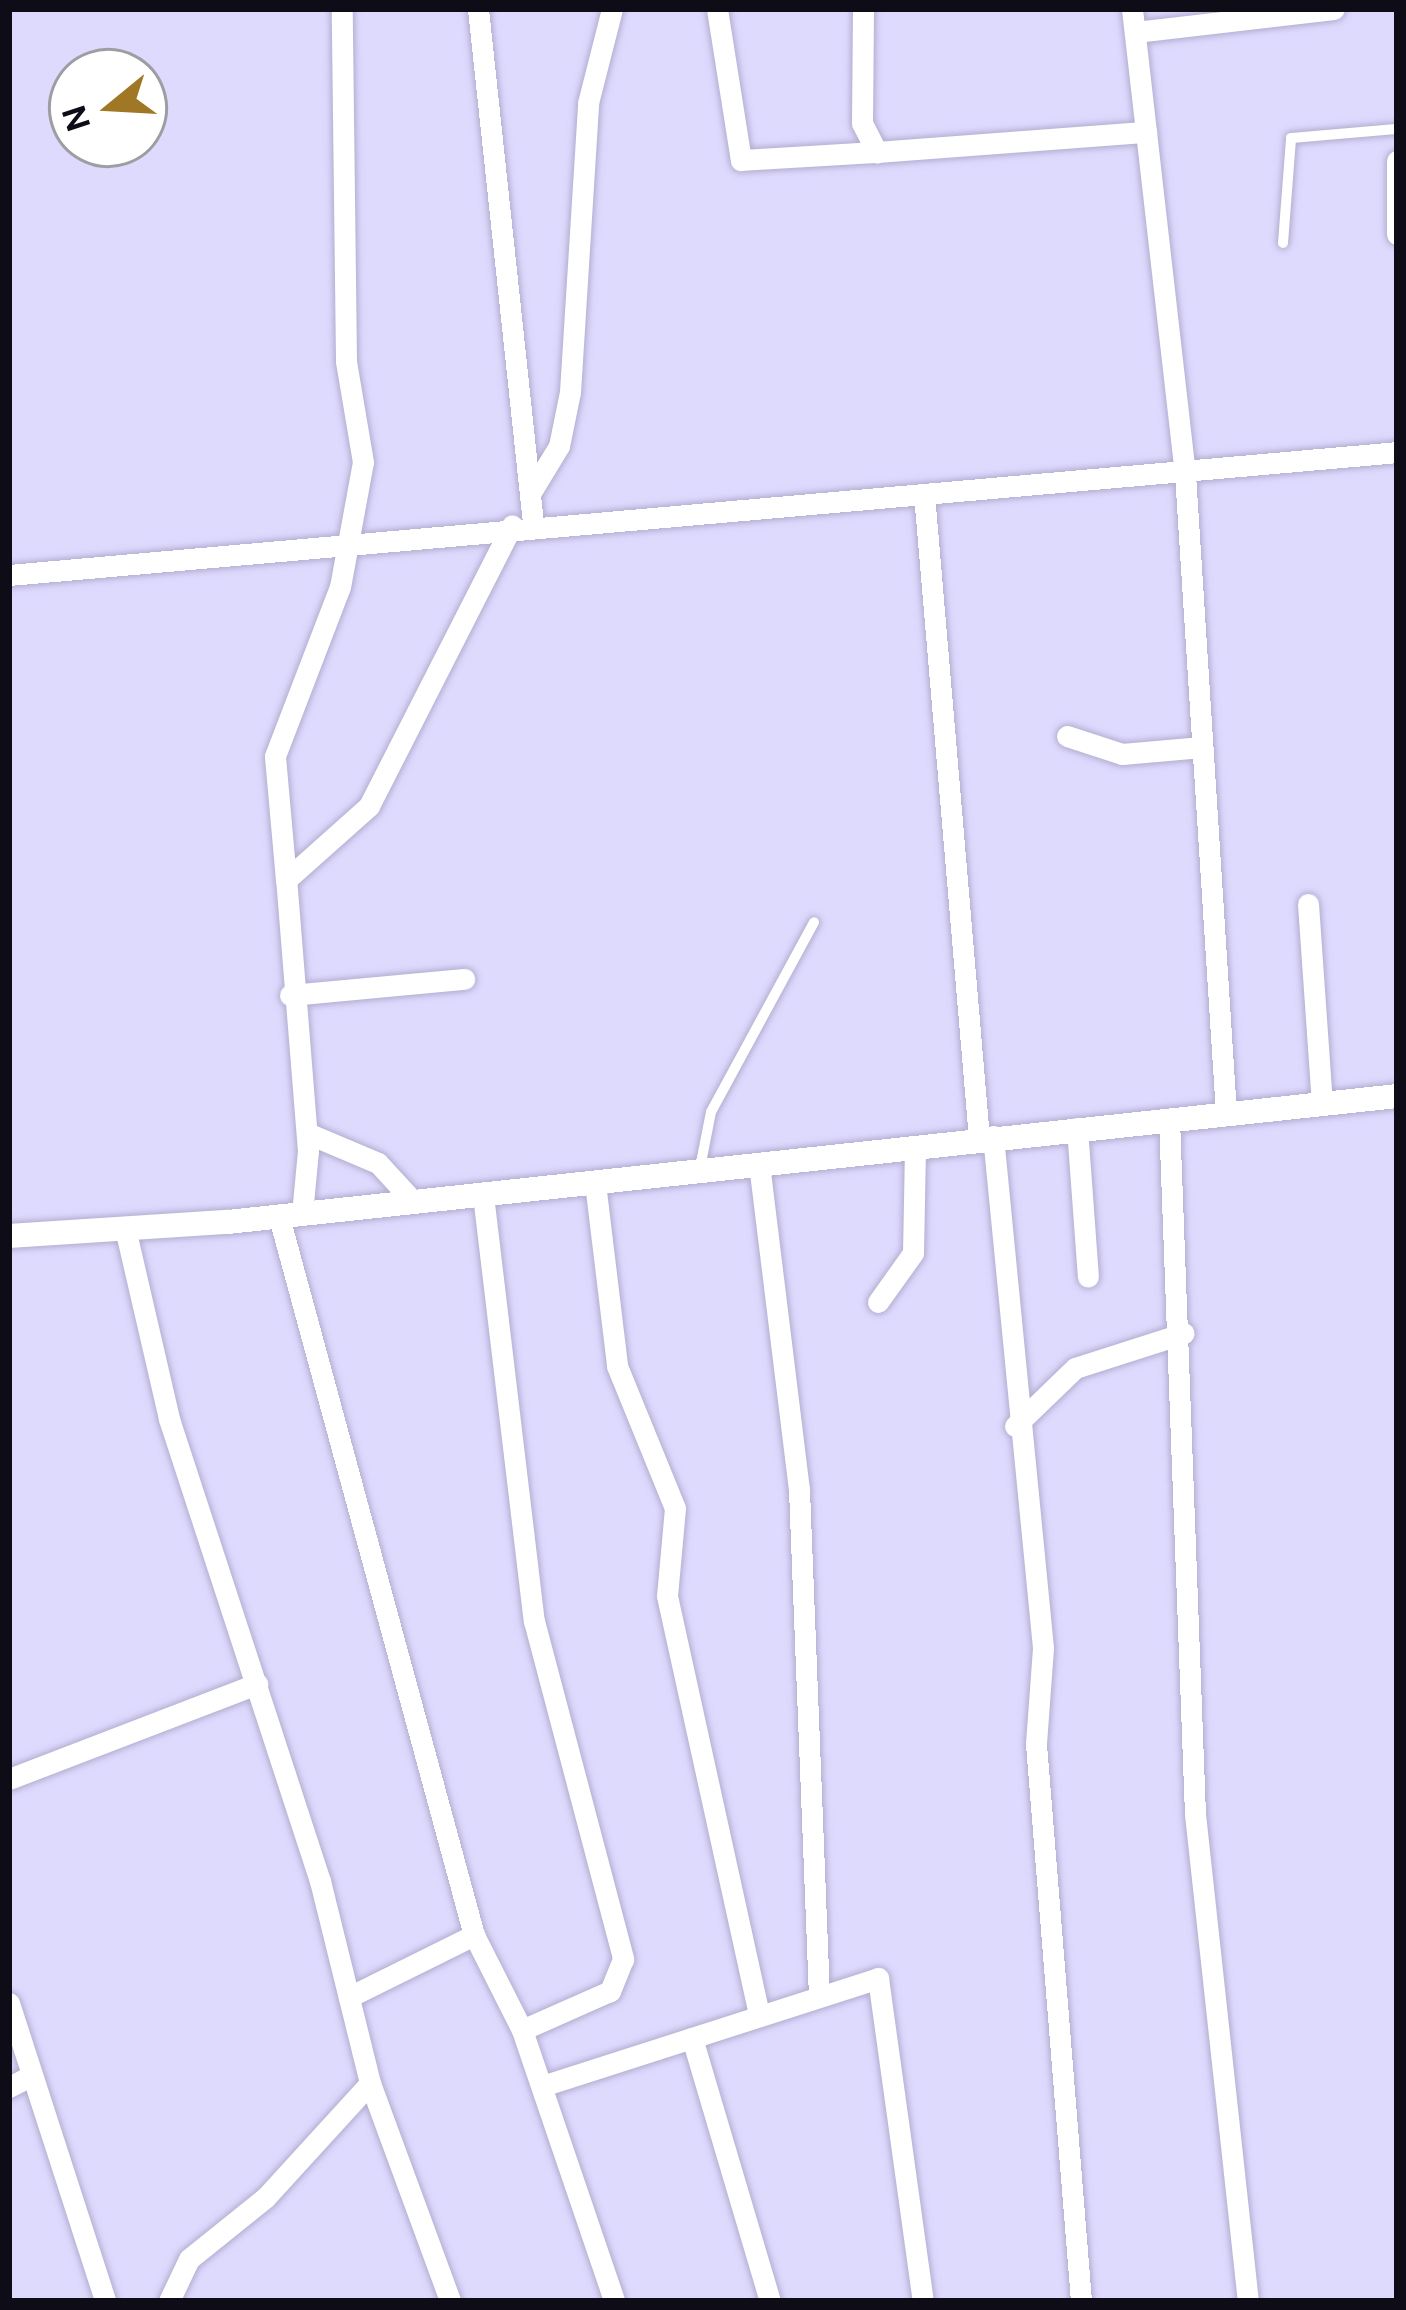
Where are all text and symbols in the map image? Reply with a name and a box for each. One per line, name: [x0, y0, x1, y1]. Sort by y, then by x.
north arrow: [48, 48, 168, 168]
text: N: [52, 100, 100, 136]

